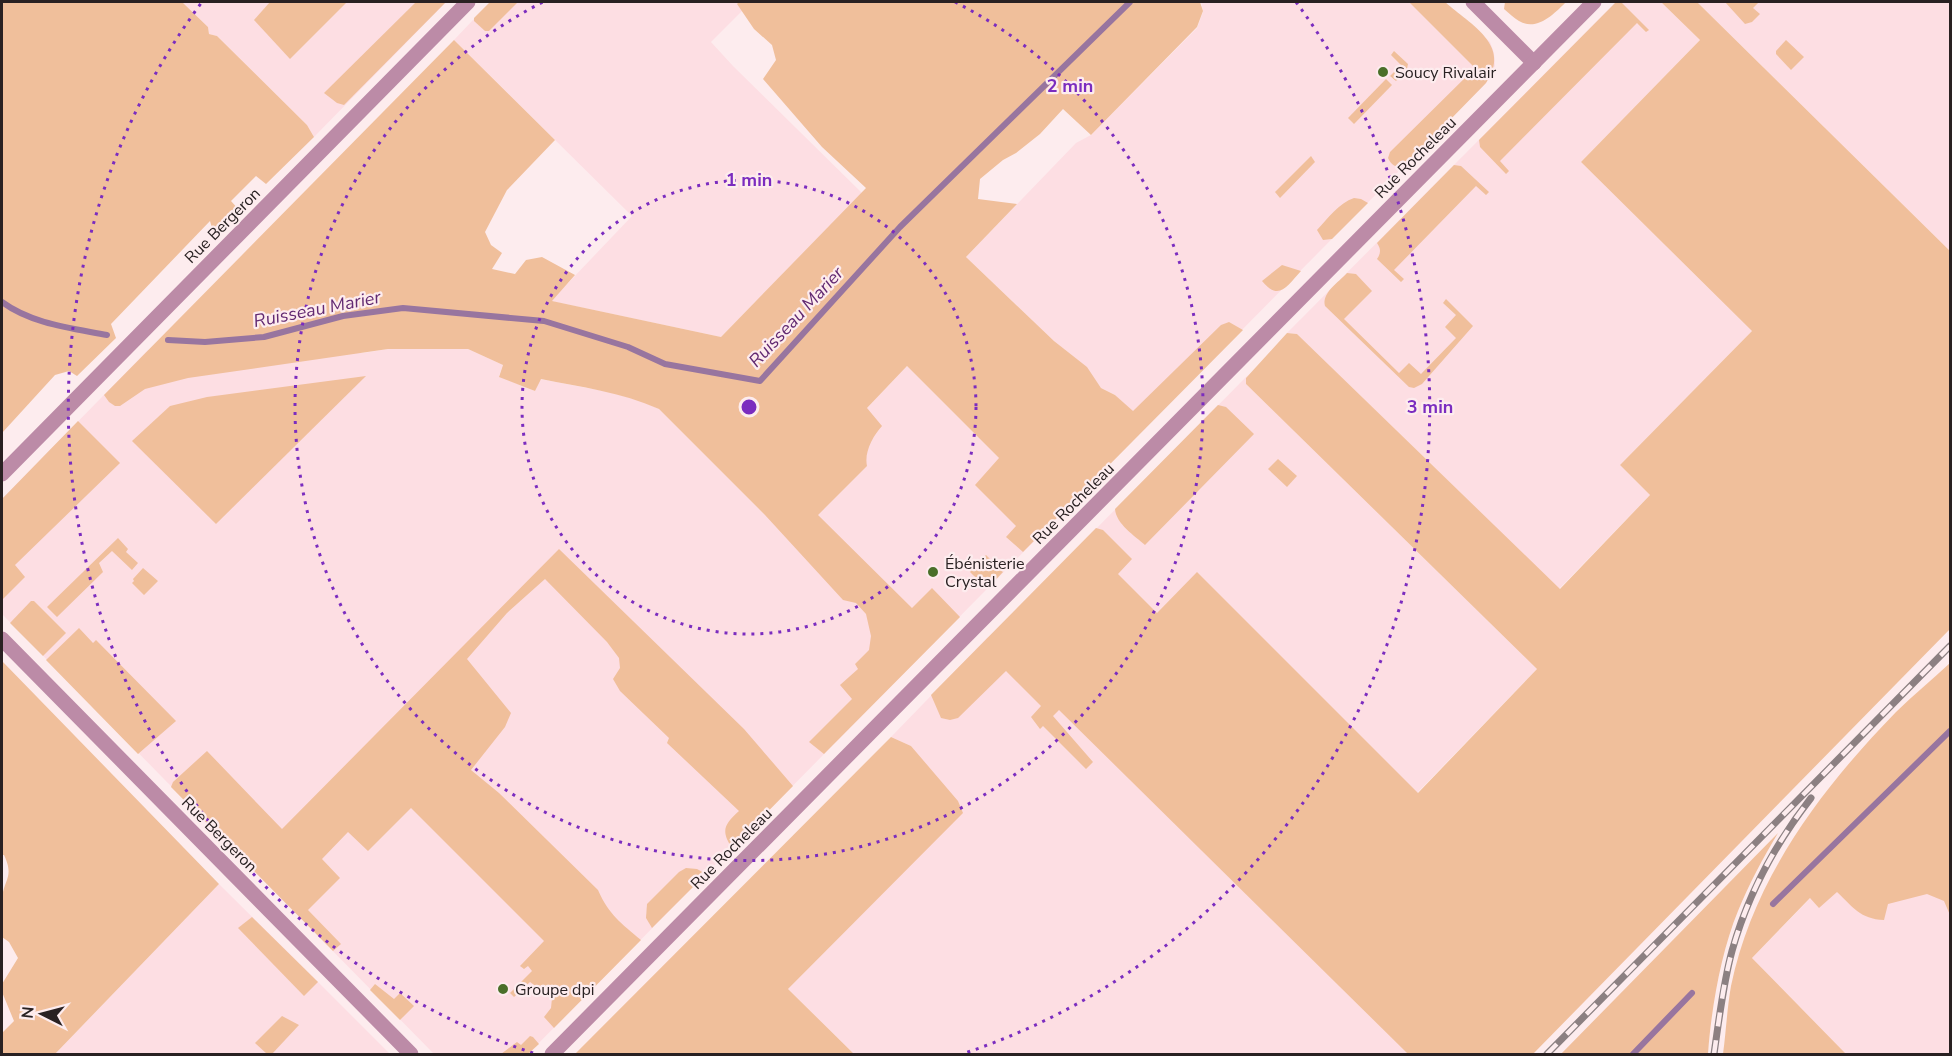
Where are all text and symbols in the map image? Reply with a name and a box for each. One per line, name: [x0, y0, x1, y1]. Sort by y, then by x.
place label: Soucy Rivalair: [1395, 62, 1496, 84]
marker: Soucy Rivalair: [1376, 65, 1390, 79]
text: 2 min: [1047, 74, 1093, 98]
street label: Rue Rocheleau: [1370, 112, 1461, 203]
text: 1 min: [726, 168, 772, 192]
street label: Rue Bergeron: [180, 183, 265, 268]
water label: Ruisseau Marier: [743, 261, 849, 372]
water label: Ruisseau Marier: [251, 285, 383, 333]
text: 3 min: [1407, 395, 1453, 419]
centre of rings: [739, 397, 759, 417]
street label: Rue Rocheleau: [1028, 458, 1119, 549]
place label: Ébénisterie Crystal: [945, 553, 1025, 593]
marker: Ébénisterie Crystal: [926, 565, 940, 579]
street label: Rue Bergeron: [177, 792, 262, 877]
street label: Rue Rocheleau: [686, 803, 777, 894]
place label: Groupe dpi: [515, 979, 594, 1001]
marker: Groupe dpi: [496, 982, 510, 996]
north arrow: [12, 984, 72, 1044]
text: N: [17, 1005, 40, 1020]

